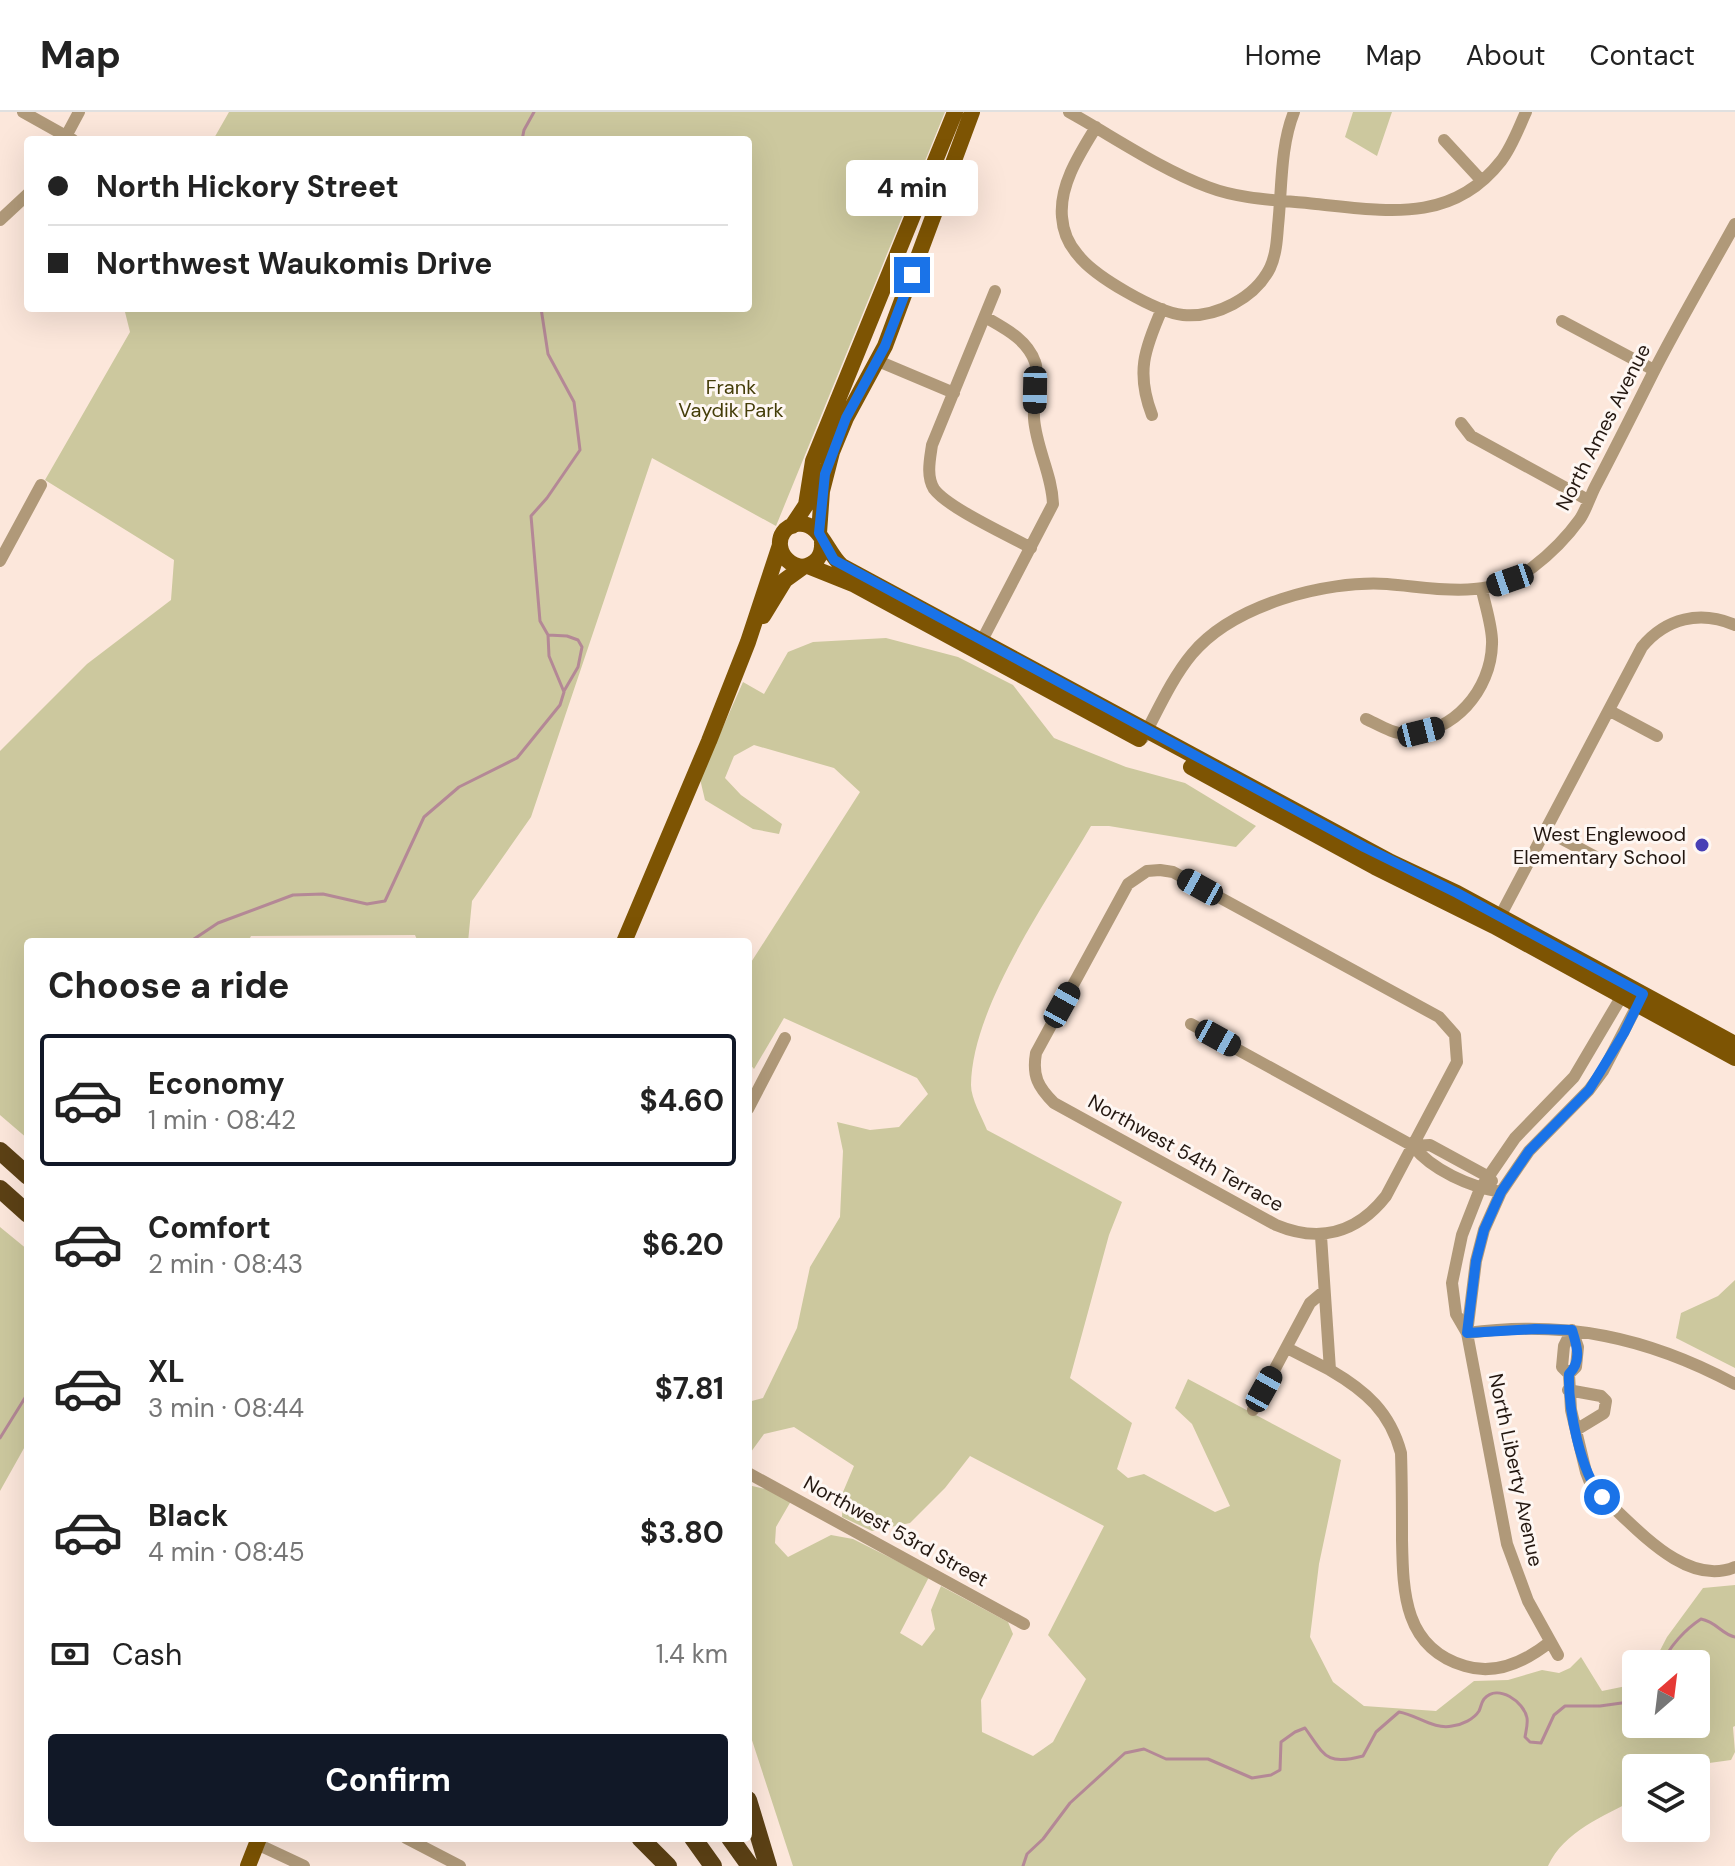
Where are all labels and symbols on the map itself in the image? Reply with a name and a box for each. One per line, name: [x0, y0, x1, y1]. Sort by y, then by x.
callout: 4 min: [846, 159, 978, 215]
route end: [894, 257, 930, 293]
street label: North Ames Avenue: [1550, 339, 1656, 515]
car: [1023, 366, 1047, 414]
park label: Frank Vaydik Park: [678, 374, 784, 423]
car: [1483, 561, 1537, 599]
car: [1395, 715, 1447, 749]
place label: West Englewood Elementary School: [1513, 821, 1686, 870]
marker: West Englewood Elementary School: [1693, 836, 1711, 854]
car: [1173, 865, 1227, 909]
car: [1040, 978, 1084, 1032]
car: [1191, 1016, 1245, 1060]
street label: Northwest 54th Terrace: [1084, 1088, 1288, 1218]
car: [1242, 1362, 1286, 1416]
street label: North Liberty Avenue: [1483, 1371, 1549, 1569]
street label: Northwest 53rd Street: [799, 1469, 993, 1593]
route start: [1584, 1479, 1620, 1515]
north arrow: [1622, 1650, 1710, 1738]

